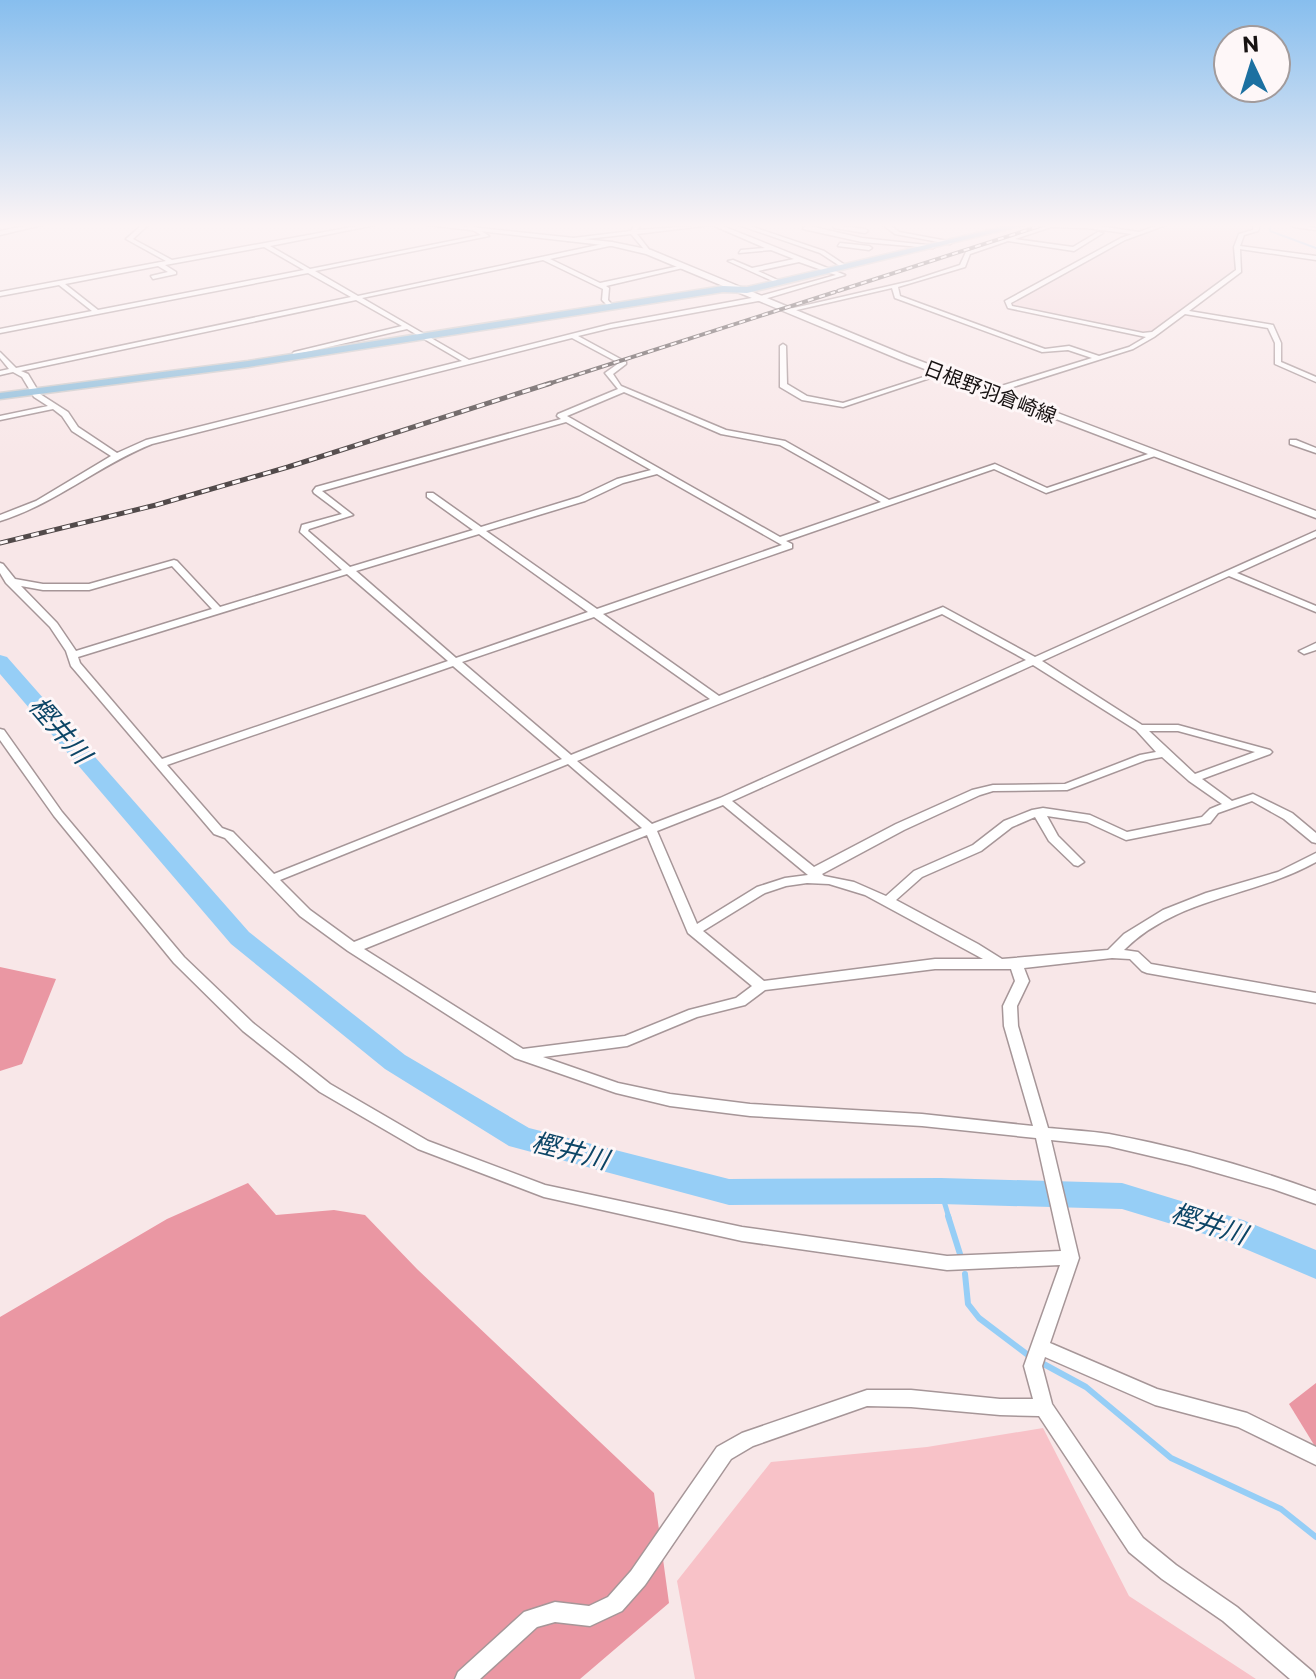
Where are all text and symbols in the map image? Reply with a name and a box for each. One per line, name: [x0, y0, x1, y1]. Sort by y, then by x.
north arrow: [1212, 24, 1292, 104]
text: N: [1241, 30, 1260, 58]
street label: 日根野羽倉崎線: [921, 355, 1060, 427]
water label: 樫井川: [24, 689, 100, 771]
water label: 樫井川: [529, 1125, 615, 1175]
water label: 樫井川: [1168, 1196, 1254, 1250]

